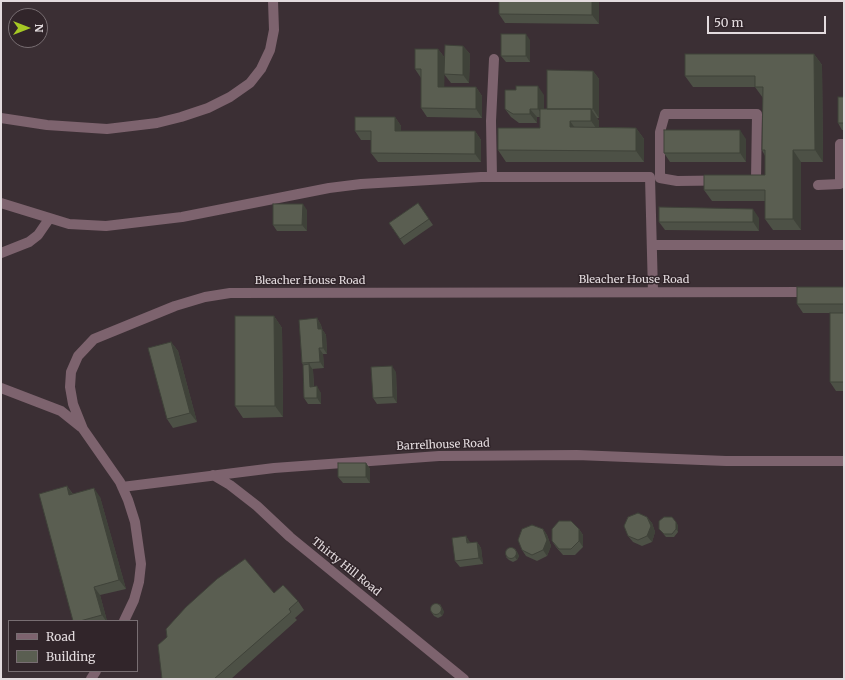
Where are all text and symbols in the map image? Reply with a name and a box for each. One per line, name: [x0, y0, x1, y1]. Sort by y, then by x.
north arrow: [8, 8, 48, 48]
scale bar: [709, 8, 828, 34]
text: 50 m: [714, 15, 743, 30]
text: N: [32, 24, 46, 32]
street label: Bleacher House Road: [579, 273, 689, 287]
street label: Bleacher House Road: [255, 274, 365, 288]
street label: Barrelhouse Road: [396, 437, 490, 453]
street label: Thirty Hill Road: [309, 535, 383, 599]
legend: [8, 620, 138, 672]
text: Road: [46, 629, 75, 644]
text: Building: [46, 649, 95, 664]

